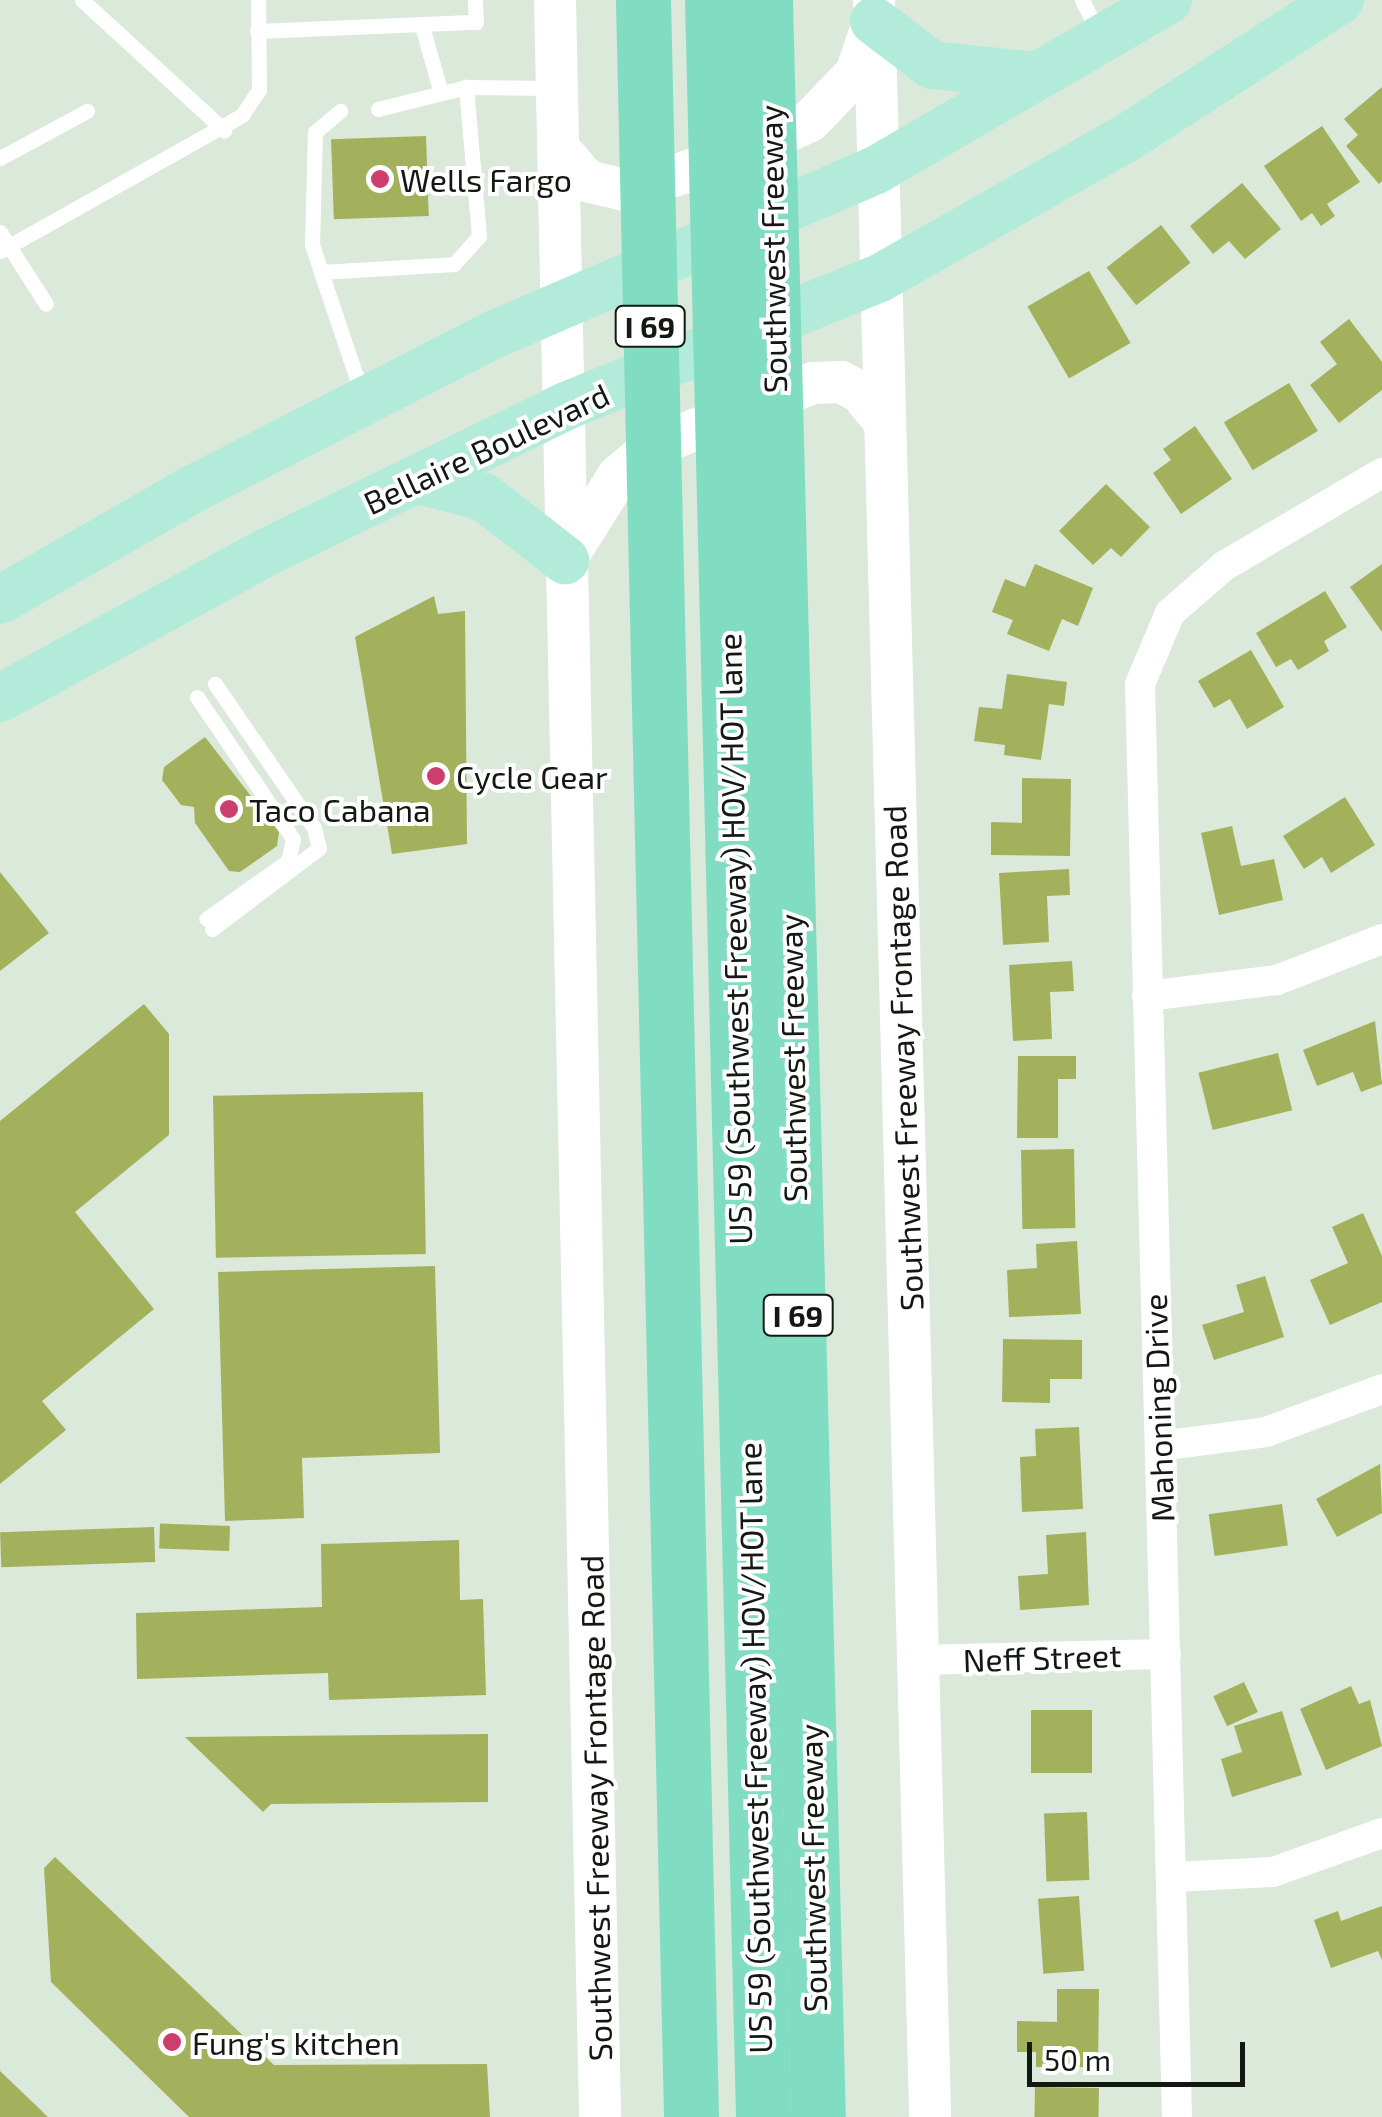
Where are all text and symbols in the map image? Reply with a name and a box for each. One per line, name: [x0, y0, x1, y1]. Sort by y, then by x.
street label: Southwest Freeway: [750, 104, 794, 394]
place label: Wells Fargo: [400, 160, 572, 198]
marker: Wells Fargo: [369, 168, 391, 190]
road number: I 69: [612, 301, 688, 351]
street label: Bellaire Boulevard: [357, 374, 615, 522]
street label: US 59 (Southwest Freeway) HOV/HOT lane: [709, 633, 759, 1245]
place label: Cycle Gear: [456, 757, 608, 795]
marker: Cycle Gear: [425, 765, 447, 787]
place label: Taco Cabana: [249, 790, 431, 828]
marker: Taco Cabana: [218, 798, 240, 820]
street label: Southwest Freeway Frontage Road: [874, 804, 930, 1312]
street label: Southwest Freeway: [770, 913, 814, 1203]
road number: I 69: [760, 1290, 836, 1340]
street label: Mahoning Drive: [1135, 1293, 1181, 1523]
street label: US 59 (Southwest Freeway) HOV/HOT lane: [729, 1442, 779, 2054]
street label: Southwest Freeway Frontage Road: [571, 1554, 619, 2062]
street label: Neff Street: [962, 1635, 1122, 1679]
street label: Southwest Freeway: [790, 1723, 834, 2013]
scale bar: [1032, 2022, 1250, 2084]
place label: Fung's kitchen: [192, 2023, 400, 2061]
marker: Fung's kitchen: [161, 2031, 183, 2053]
text: 50 m: [1044, 2041, 1111, 2077]

